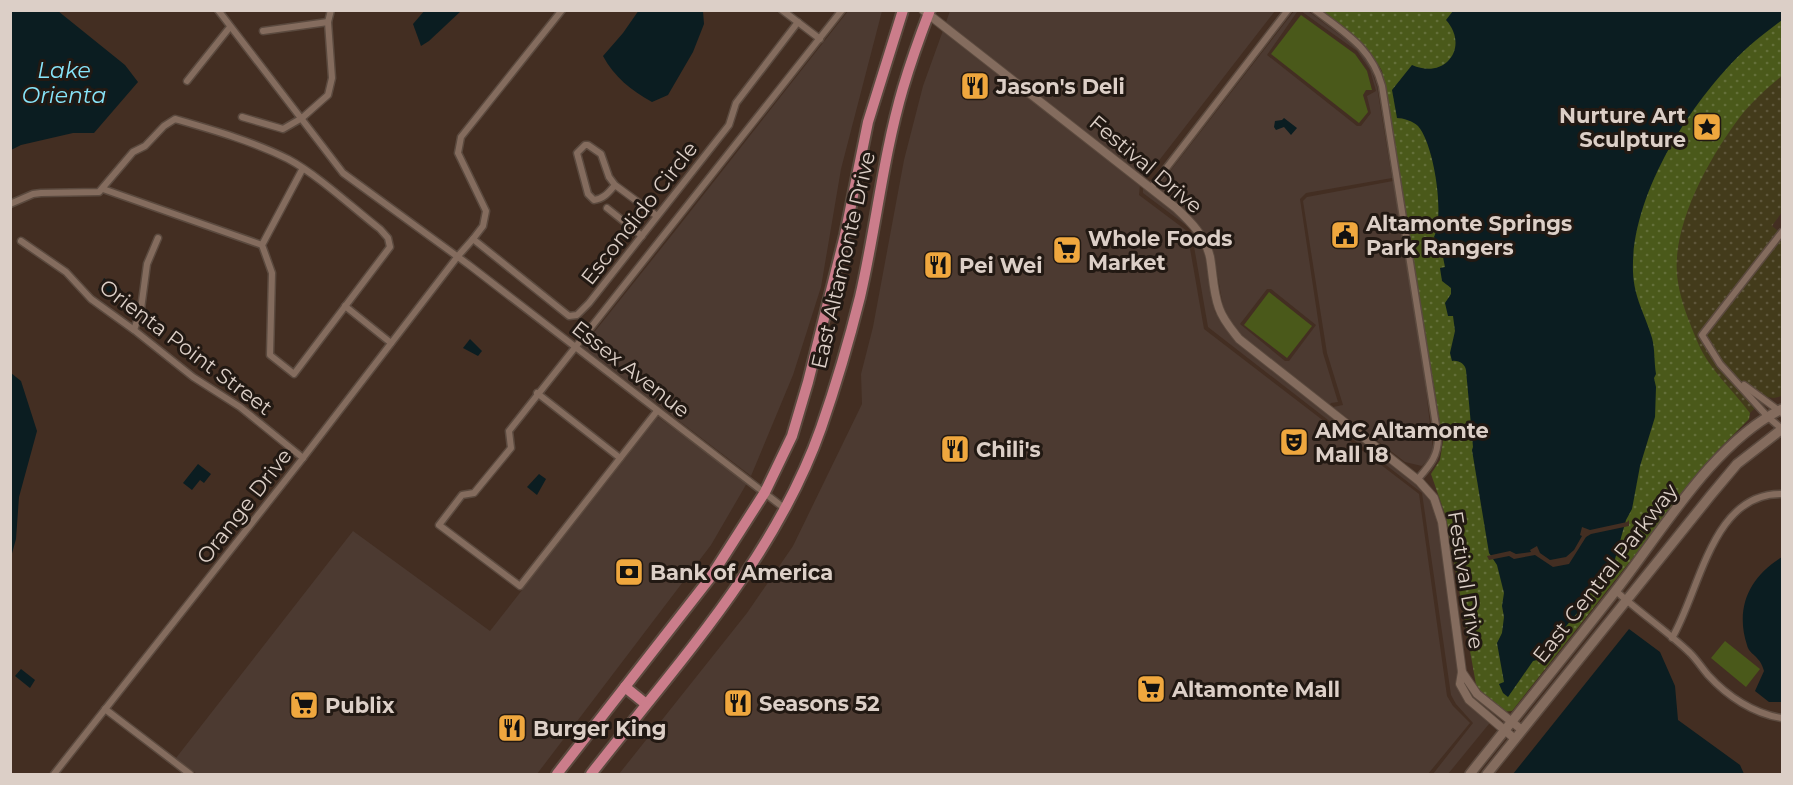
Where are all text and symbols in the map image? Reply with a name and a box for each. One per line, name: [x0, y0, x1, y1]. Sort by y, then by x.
water label: Lake Orienta: [22, 57, 106, 109]
restaurant icon: Jason's Deli: [959, 70, 991, 102]
place label: Jason's Deli: [995, 74, 1125, 99]
place label: Nurture Art Sculpture: [1559, 103, 1686, 152]
street label: Festival Drive: [1085, 110, 1207, 218]
place icon: Nurture Art Sculpture: [1691, 111, 1723, 143]
street label: Escondido Circle: [575, 137, 703, 289]
street label: East Altamonte Drive: [806, 149, 880, 371]
place label: Altamonte Springs Park Rangers: [1365, 211, 1572, 260]
public building icon: Altamonte Springs Park Rangers: [1329, 219, 1361, 251]
place label: Whole Foods Market: [1088, 226, 1233, 275]
supermarket icon: Whole Foods Market: [1051, 234, 1083, 266]
restaurant icon: Pei Wei: [922, 249, 954, 281]
place label: Pei Wei: [959, 253, 1043, 278]
street label: Orienta Point Street: [95, 274, 277, 420]
street label: Essex Avenue: [567, 315, 695, 423]
place label: AMC Altamonte Mall 18: [1314, 418, 1489, 467]
theatre icon: AMC Altamonte Mall 18: [1278, 426, 1310, 458]
restaurant icon: Chili's: [939, 433, 971, 465]
place label: Chili's: [976, 437, 1041, 462]
street label: Orange Drive: [191, 443, 297, 569]
street label: East Central Parkway: [1527, 478, 1683, 667]
street label: Festival Drive: [1443, 509, 1489, 651]
bank icon: Bank of America: [613, 556, 645, 588]
place label: Bank of America: [650, 560, 833, 585]
supermarket icon: Altamonte Mall: [1135, 673, 1167, 705]
place label: Altamonte Mall: [1171, 677, 1340, 702]
restaurant icon: Seasons 52: [722, 687, 754, 719]
supermarket icon: Publix: [288, 689, 320, 721]
place label: Seasons 52: [759, 691, 880, 716]
place label: Publix: [325, 693, 395, 718]
restaurant icon: Burger King: [496, 712, 528, 744]
place label: Burger King: [533, 716, 666, 741]

